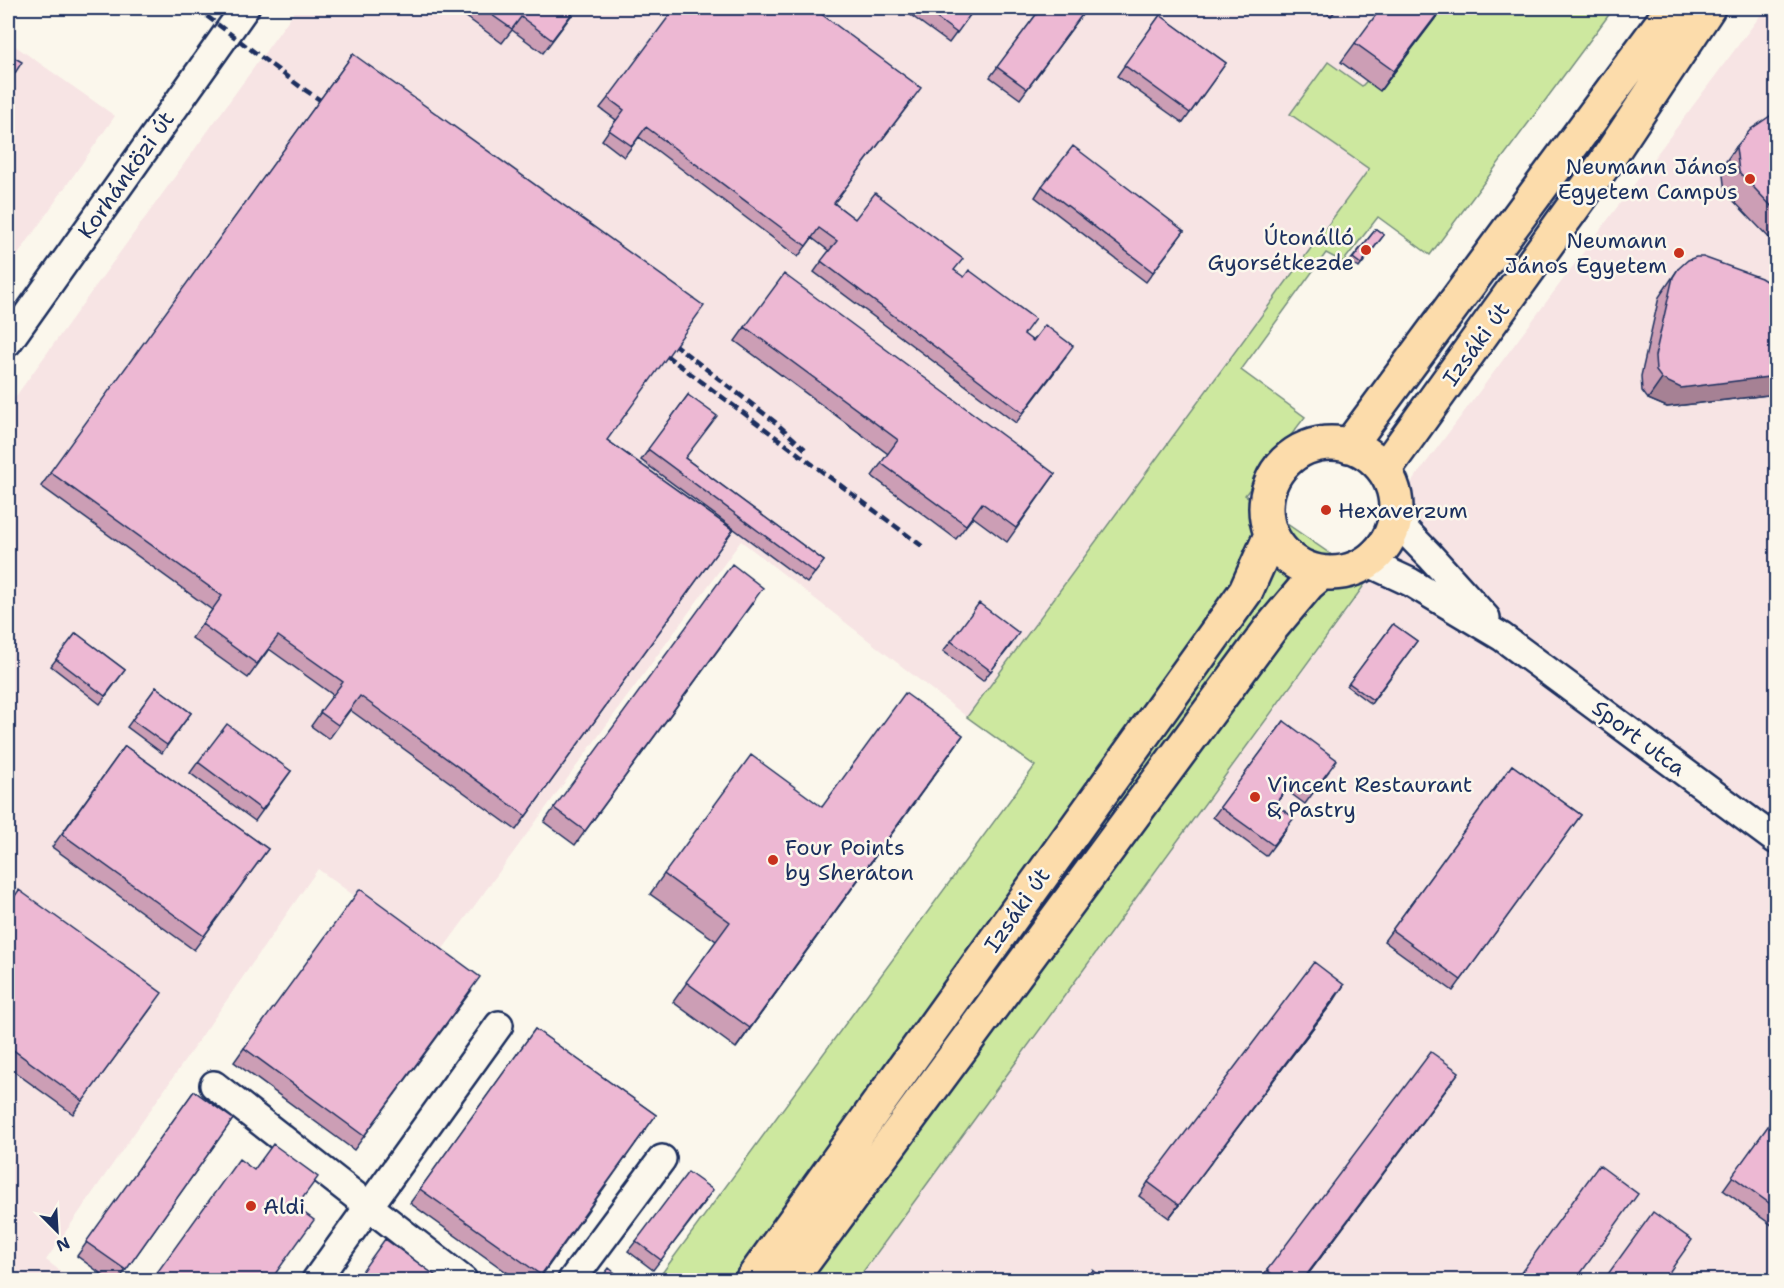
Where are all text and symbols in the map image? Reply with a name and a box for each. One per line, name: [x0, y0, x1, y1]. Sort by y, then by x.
street label: Korhánközi út: [71, 105, 181, 245]
place label: Neumann János Egyetem Campus: [1558, 152, 1738, 206]
marker: Neumann János Egyetem Campus: [1743, 172, 1757, 186]
place label: Útonálló Gyorsétkezde: [1208, 223, 1354, 277]
place label: Neumann János Egyetem: [1504, 226, 1667, 280]
marker: Útonálló Gyorsétkezde: [1359, 243, 1373, 257]
marker: Neumann János Egyetem: [1672, 246, 1686, 260]
street label: Izsáki út: [1436, 296, 1516, 392]
place label: Hexaverzum: [1338, 496, 1468, 525]
marker: Hexaverzum: [1319, 503, 1333, 517]
street label: Sport utca: [1586, 693, 1692, 783]
place label: Vincent Restaurant & Pastry: [1267, 770, 1472, 824]
marker: Vincent Restaurant & Pastry: [1248, 790, 1262, 804]
place label: Four Points by Sheraton: [785, 833, 914, 887]
marker: Four Points by Sheraton: [766, 853, 780, 867]
street label: Izsáki út: [977, 862, 1057, 958]
place label: Aldi: [263, 1192, 305, 1221]
marker: Aldi: [244, 1199, 258, 1213]
north arrow: [27, 1201, 87, 1261]
text: N: [53, 1232, 73, 1256]

